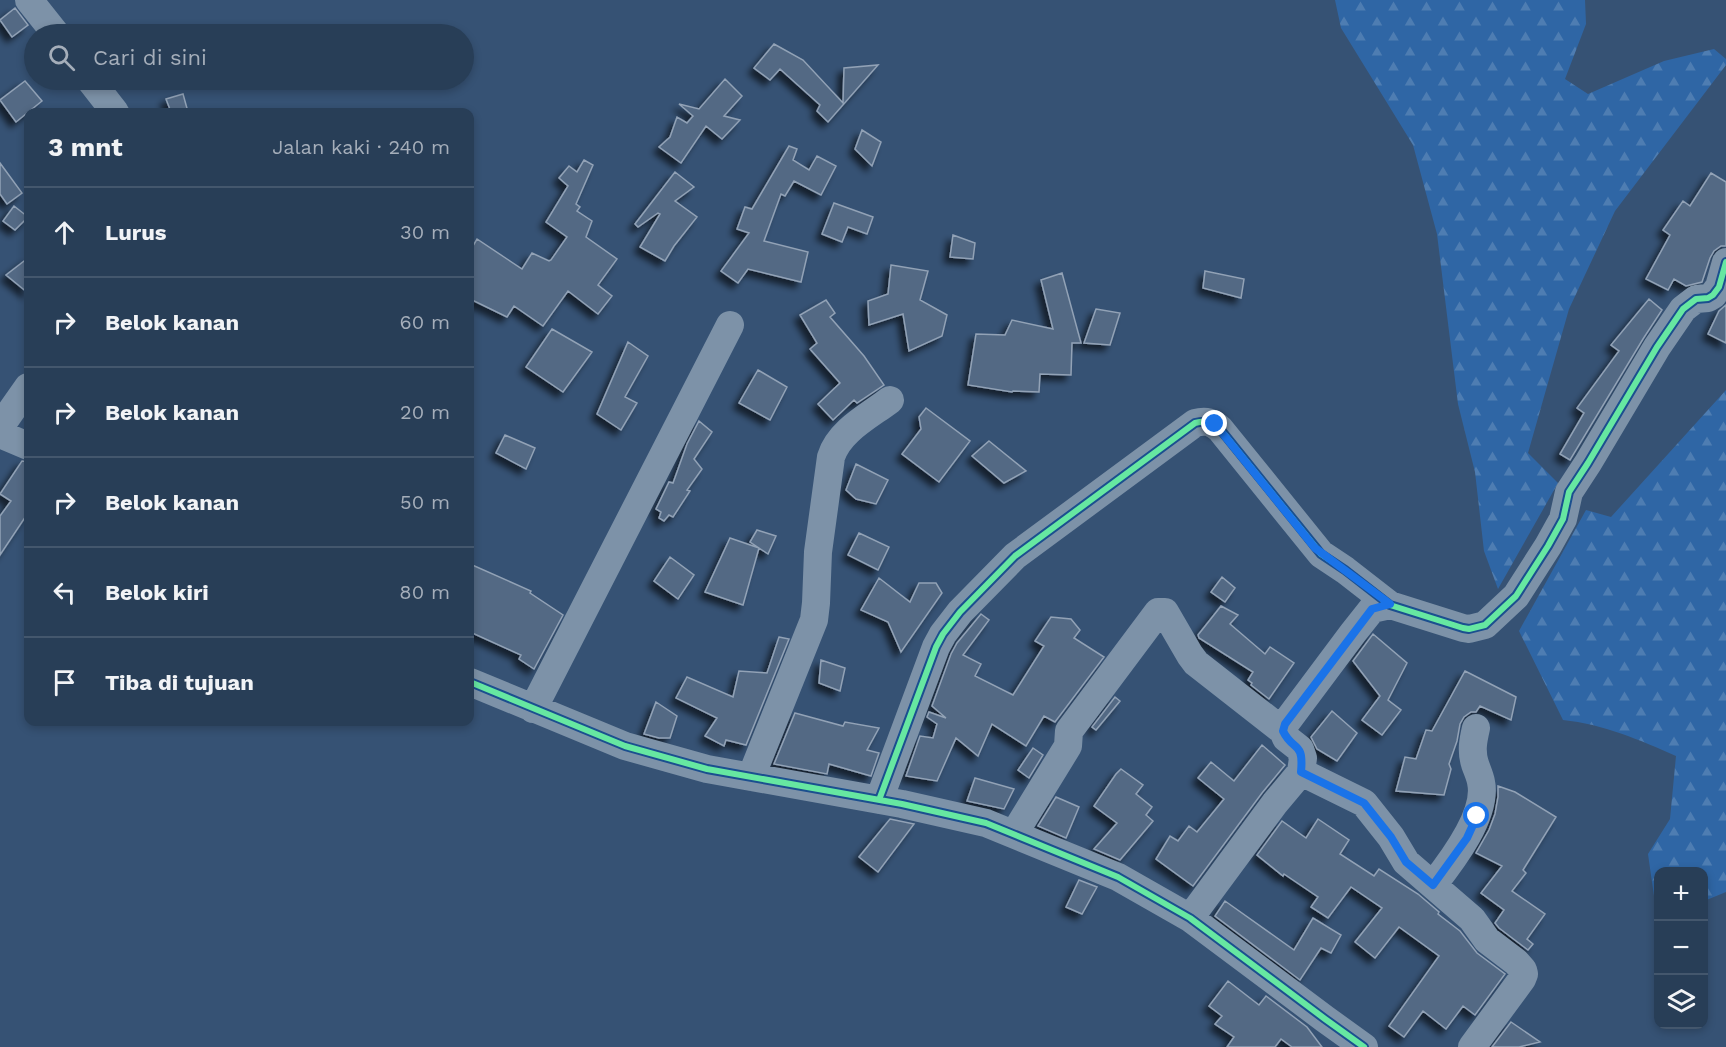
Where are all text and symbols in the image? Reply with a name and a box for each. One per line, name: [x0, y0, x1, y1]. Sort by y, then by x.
search box: [24, 24, 474, 90]
icon: search: [45, 41, 78, 74]
text: Cari di sini: [93, 45, 207, 70]
text: 3 mnt: [48, 132, 123, 162]
text: Jalan kaki · 240 m: [272, 135, 450, 159]
icon: ahead: [48, 216, 81, 249]
text: Lurus: [105, 220, 167, 245]
text: 30 m: [400, 220, 450, 244]
icon: right: [48, 306, 81, 339]
text: Belok kanan: [105, 310, 239, 335]
text: 60 m: [400, 310, 450, 334]
icon: right: [48, 396, 81, 429]
text: Belok kanan: [105, 400, 239, 425]
text: 20 m: [400, 400, 450, 424]
route end: [1201, 410, 1227, 436]
icon: right: [48, 486, 81, 519]
text: Belok kanan: [105, 490, 239, 515]
text: 50 m: [400, 490, 450, 514]
icon: left: [48, 576, 81, 609]
text: Belok kiri: [105, 580, 209, 605]
text: 80 m: [399, 580, 450, 604]
icon: arrive: [48, 666, 81, 699]
text: Tiba di tujuan: [105, 670, 254, 695]
route start: [1463, 802, 1489, 828]
map controls: [1654, 867, 1708, 1029]
button: +: [1654, 867, 1708, 921]
button: −: [1654, 921, 1708, 975]
button: layers: [1654, 975, 1708, 1029]

